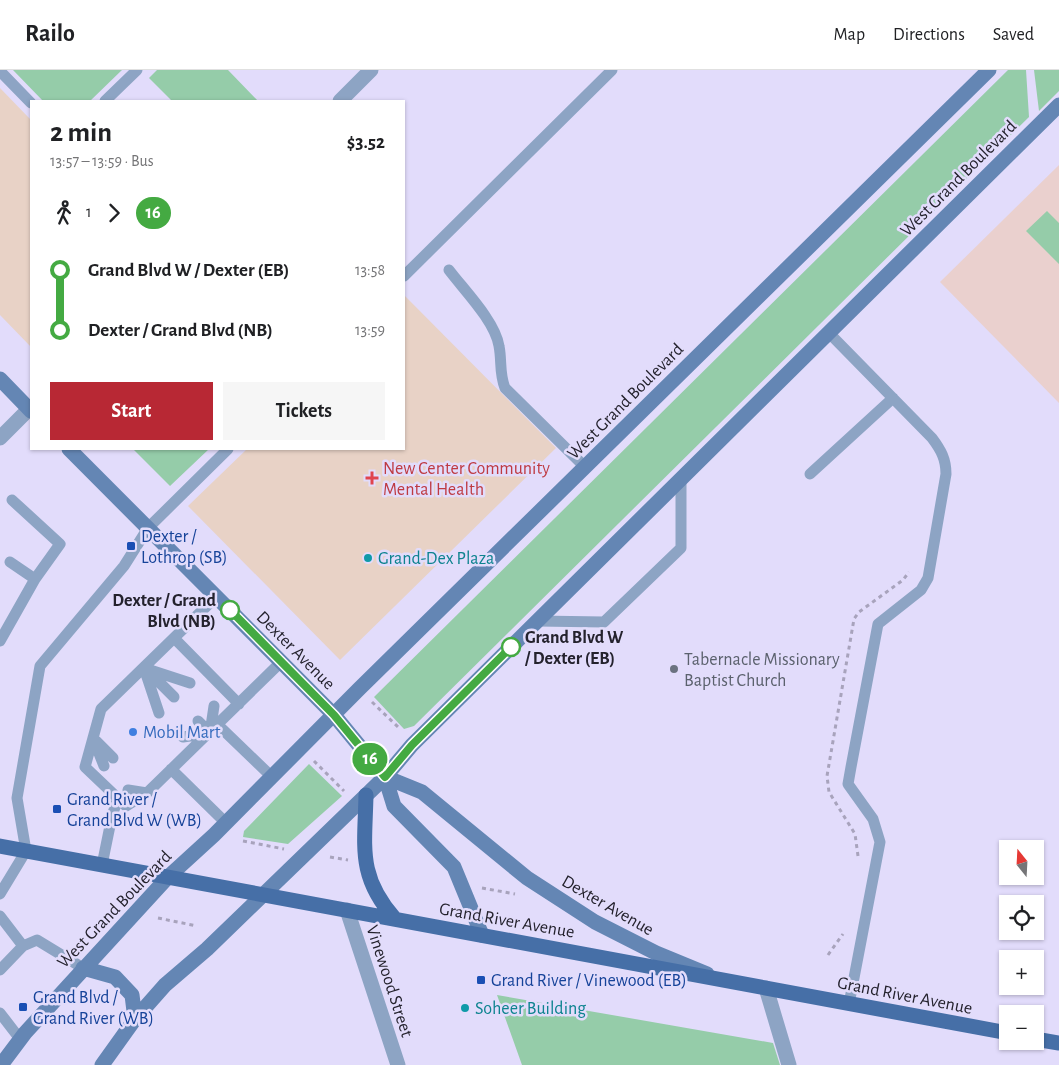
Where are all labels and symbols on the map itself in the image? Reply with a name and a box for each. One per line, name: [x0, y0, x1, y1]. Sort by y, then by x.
street label: West Grand Boulevard: [897, 117, 1020, 240]
street label: West Grand Boulevard: [564, 340, 687, 463]
place label: New Center Community Mental Health: [383, 460, 550, 499]
marker: New Center Community Mental Health: [365, 471, 379, 485]
place label: Dexter / Lothrop (SB): [141, 528, 228, 567]
marker: Dexter / Lothrop (SB): [125, 540, 137, 552]
place label: Grand-Dex Plaza: [378, 550, 494, 568]
marker: Grand-Dex Plaza: [362, 552, 374, 564]
place label: Dexter / Grand Blvd (NB): [112, 592, 217, 631]
marker: Dexter / Grand Blvd (NB): [220, 600, 240, 620]
street label: Dexter Avenue: [253, 608, 338, 693]
place label: Grand Blvd W / Dexter (EB): [524, 629, 624, 668]
marker: Grand Blvd W / Dexter (EB): [501, 637, 521, 657]
place label: Tabernacle Missionary Baptist Church: [684, 651, 840, 690]
marker: Tabernacle Missionary Baptist Church: [668, 663, 680, 675]
place label: Mobil Mart: [143, 724, 221, 742]
marker: Mobil Mart: [127, 726, 139, 738]
line badge: 16: [348, 743, 392, 775]
place label: Grand River / Grand Blvd W (WB): [67, 791, 202, 830]
marker: Grand River / Grand Blvd W (WB): [51, 803, 63, 815]
north arrow: [999, 840, 1044, 885]
street label: West Grand Boulevard: [54, 847, 175, 972]
street label: Dexter Avenue: [558, 872, 657, 939]
street label: Grand River Avenue: [438, 900, 576, 942]
street label: Vinewood Street: [363, 923, 416, 1040]
place label: Grand River / Vinewood (EB): [491, 972, 687, 990]
marker: Grand River / Vinewood (EB): [475, 974, 487, 986]
street label: Grand River Avenue: [836, 974, 974, 1018]
place label: Grand Blvd / Grand River (WB): [33, 989, 154, 1028]
place label: Soheer Building: [475, 1000, 586, 1018]
marker: Grand Blvd / Grand River (WB): [17, 1001, 29, 1013]
marker: Soheer Building: [459, 1002, 471, 1014]

